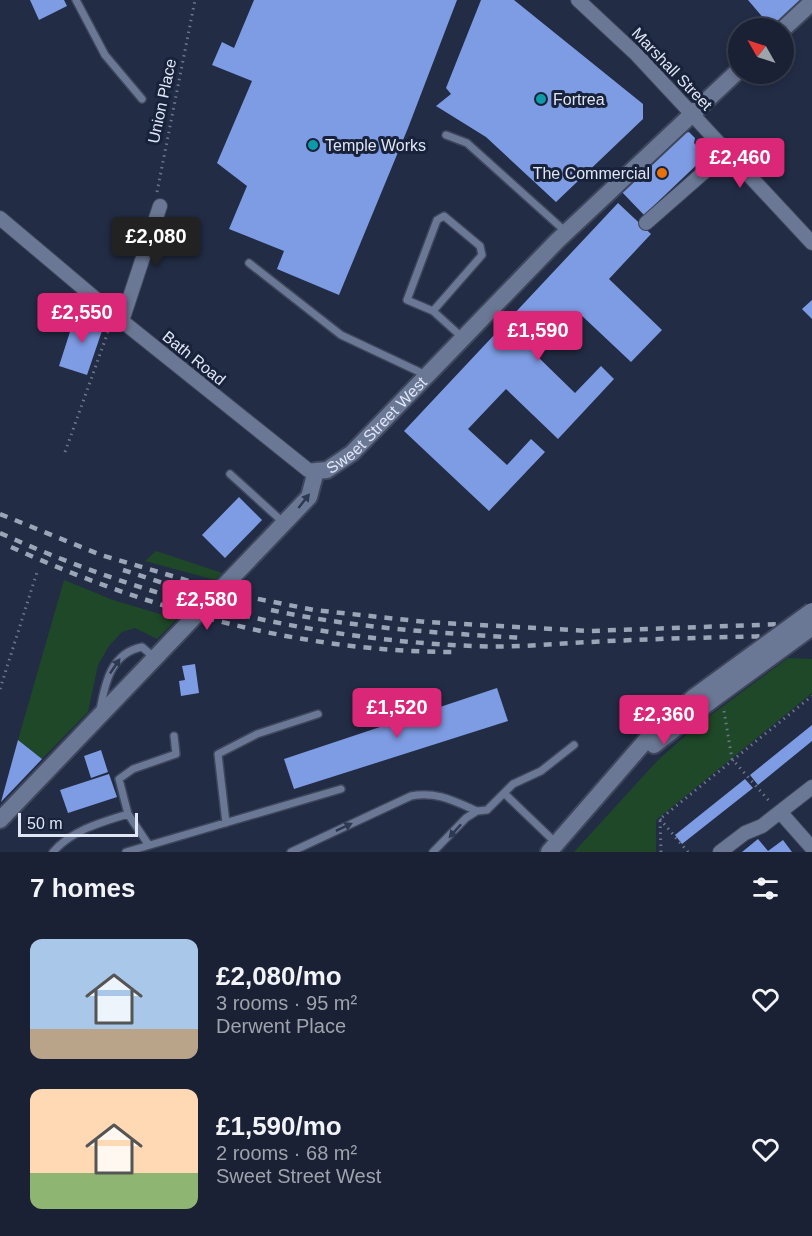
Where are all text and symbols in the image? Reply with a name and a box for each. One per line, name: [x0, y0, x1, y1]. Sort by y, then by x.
north arrow: [728, 18, 794, 84]
map controls: [728, 18, 794, 84]
street label: Marshall Street: [629, 24, 716, 114]
street label: Union Place: [145, 57, 179, 145]
place label: Fortrea: [553, 91, 605, 108]
marker: Fortrea: [534, 92, 548, 106]
place label: Temple Works: [325, 137, 426, 154]
marker: Temple Works: [306, 138, 320, 152]
pin: £2,460: [691, 138, 789, 189]
text: £2,460: [709, 146, 771, 168]
place label: The Commercial: [533, 165, 650, 182]
marker: The Commercial: [655, 166, 669, 180]
pin: £2,080: [107, 217, 205, 268]
text: £2,080: [125, 225, 187, 247]
pin: £2,550: [33, 293, 131, 344]
text: £2,550: [51, 301, 113, 323]
pin: £1,590: [489, 311, 587, 362]
text: £1,590: [507, 319, 569, 341]
street label: Bath Road: [159, 328, 229, 388]
street label: Sweet Street West: [323, 373, 430, 477]
one-way arrow: [298, 493, 311, 509]
pin: £2,580: [158, 580, 256, 631]
text: £2,580: [176, 588, 238, 610]
one-way arrow: [109, 659, 121, 675]
pin: £1,520: [348, 688, 446, 739]
pin: £2,360: [615, 695, 713, 746]
text: £1,520: [366, 696, 428, 718]
text: £2,360: [633, 703, 695, 725]
scale bar: [18, 810, 138, 838]
text: 50 m: [27, 815, 63, 832]
one-way arrow: [336, 823, 353, 832]
one-way arrow: [449, 823, 462, 838]
icon: filters: [749, 872, 782, 905]
text: 7 homes: [30, 873, 136, 903]
text: £2,080/mo: [216, 961, 342, 991]
icon: home: [78, 963, 150, 1035]
icon: heart: [749, 983, 782, 1016]
text: 3 rooms · 95 m²: [216, 992, 357, 1014]
text: Derwent Place: [216, 1015, 346, 1037]
text: £1,590/mo: [216, 1111, 342, 1141]
icon: home: [78, 1113, 150, 1185]
icon: heart: [749, 1133, 782, 1166]
text: 2 rooms · 68 m²: [216, 1142, 357, 1164]
text: Sweet Street West: [216, 1165, 381, 1187]

